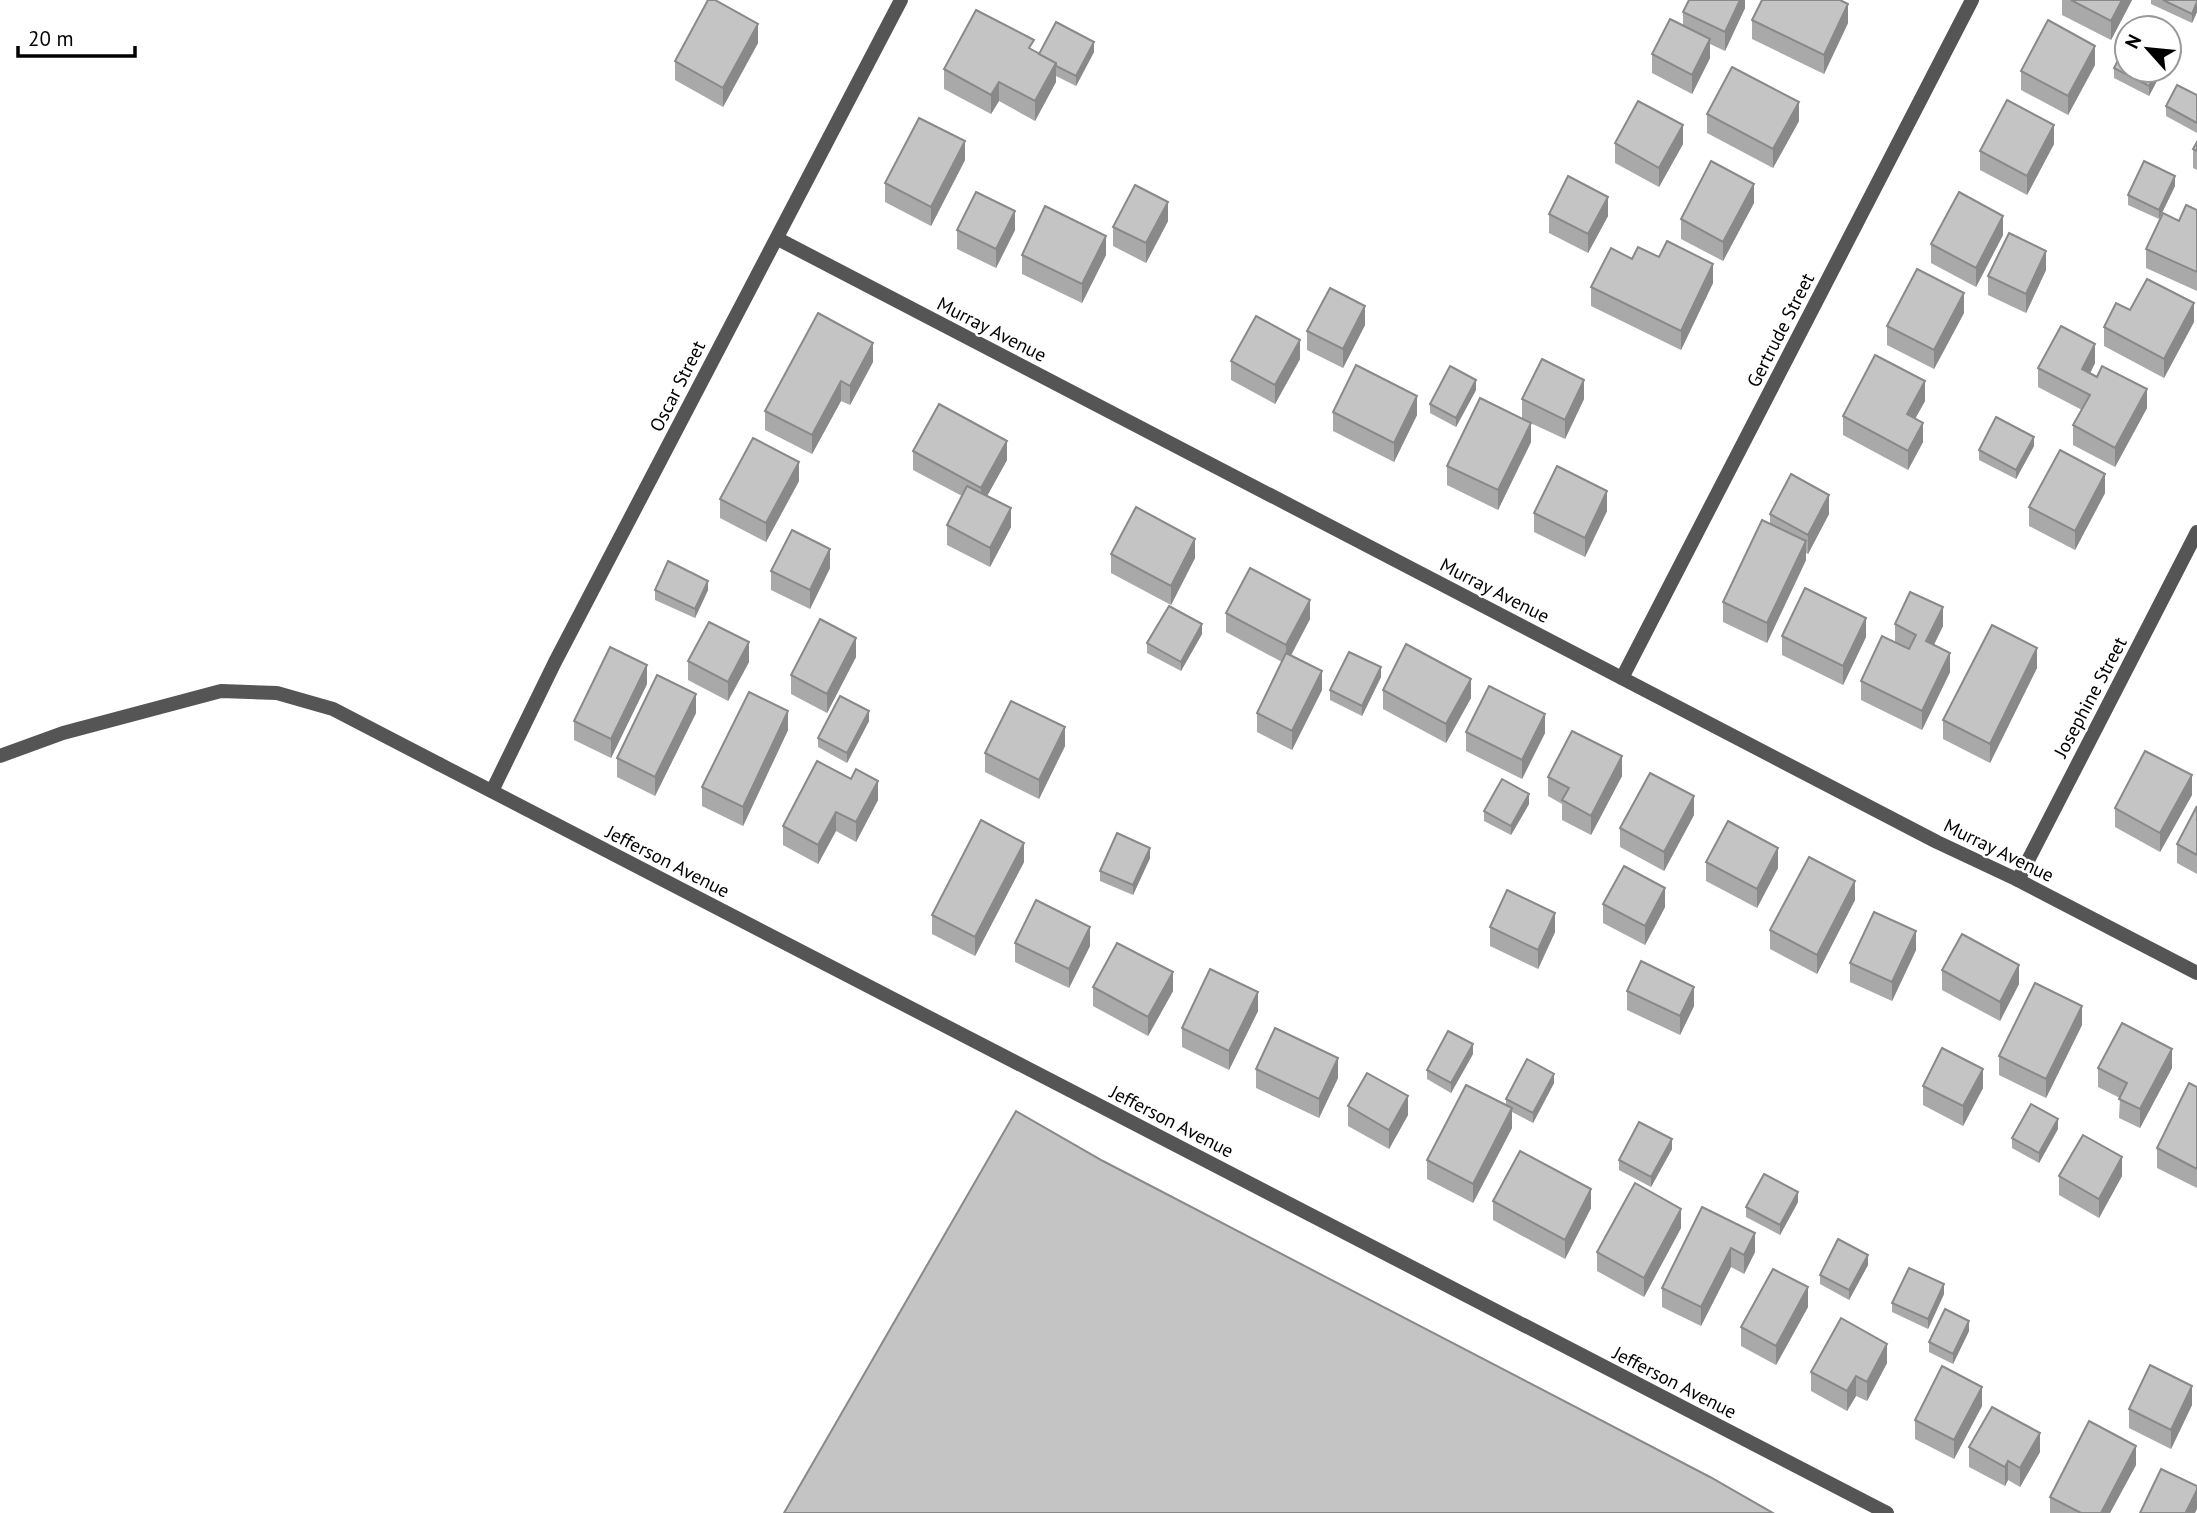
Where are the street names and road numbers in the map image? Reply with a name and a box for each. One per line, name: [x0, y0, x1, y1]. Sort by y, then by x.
street label: Gertrude Street: [1741, 268, 1819, 391]
street label: Murray Avenue: [933, 291, 1051, 367]
street label: Oscar Street: [644, 336, 710, 436]
street label: Murray Avenue: [1436, 552, 1554, 628]
street label: Josephine Street: [2048, 632, 2132, 762]
street label: Murray Avenue: [1940, 813, 2058, 887]
street label: Jefferson Avenue: [601, 819, 734, 902]
street label: Jefferson Avenue: [1105, 1079, 1238, 1162]
street label: Jefferson Avenue: [1608, 1340, 1741, 1423]

